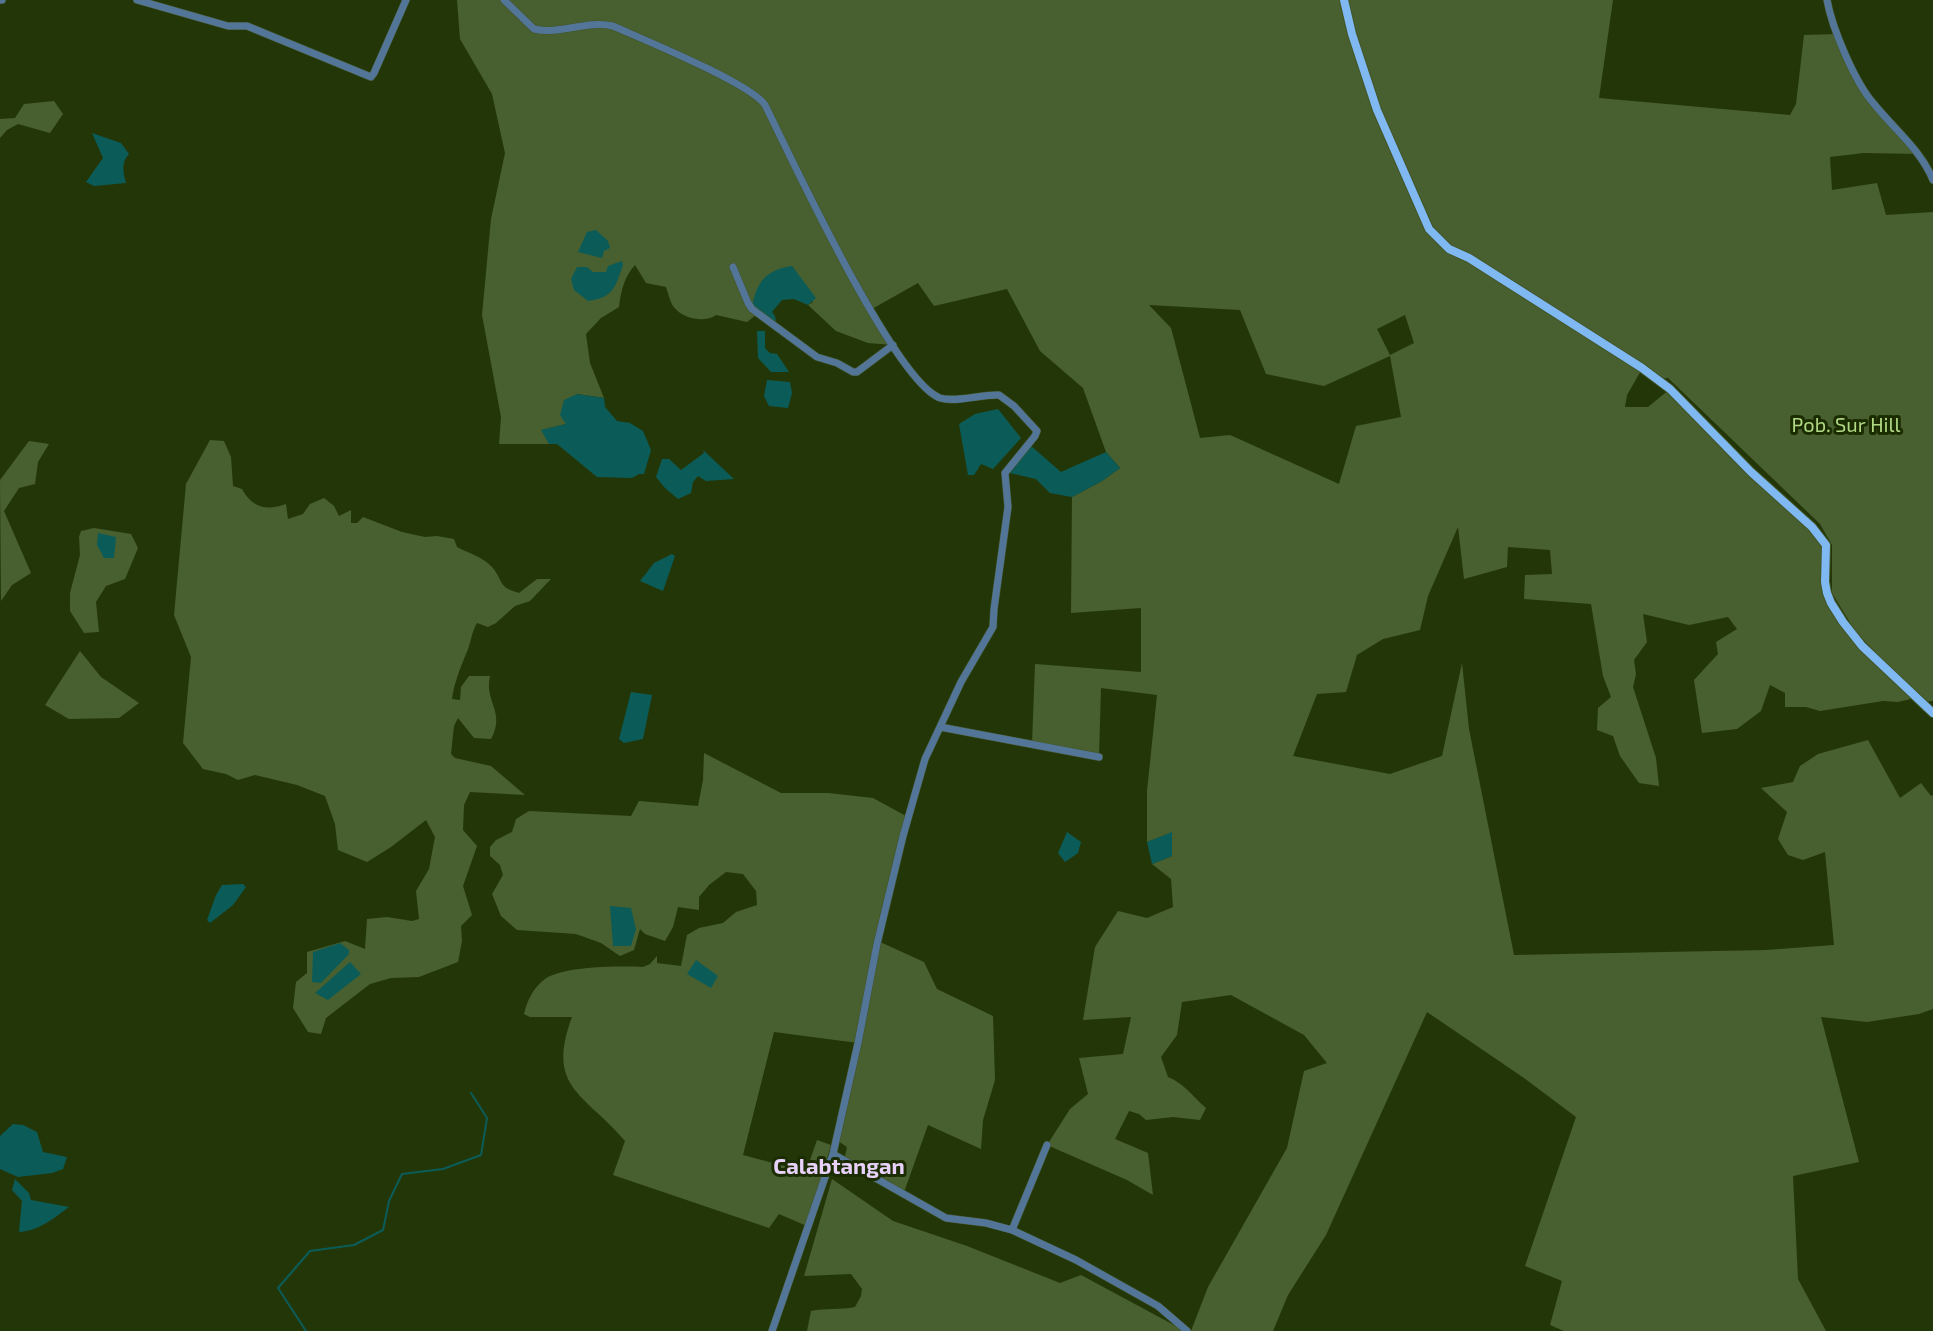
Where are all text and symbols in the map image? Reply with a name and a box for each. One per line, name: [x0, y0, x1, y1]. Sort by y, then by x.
park label: Pob. Sur Hill: [1792, 413, 1900, 437]
district label: Calabtangan: [773, 1154, 905, 1180]

